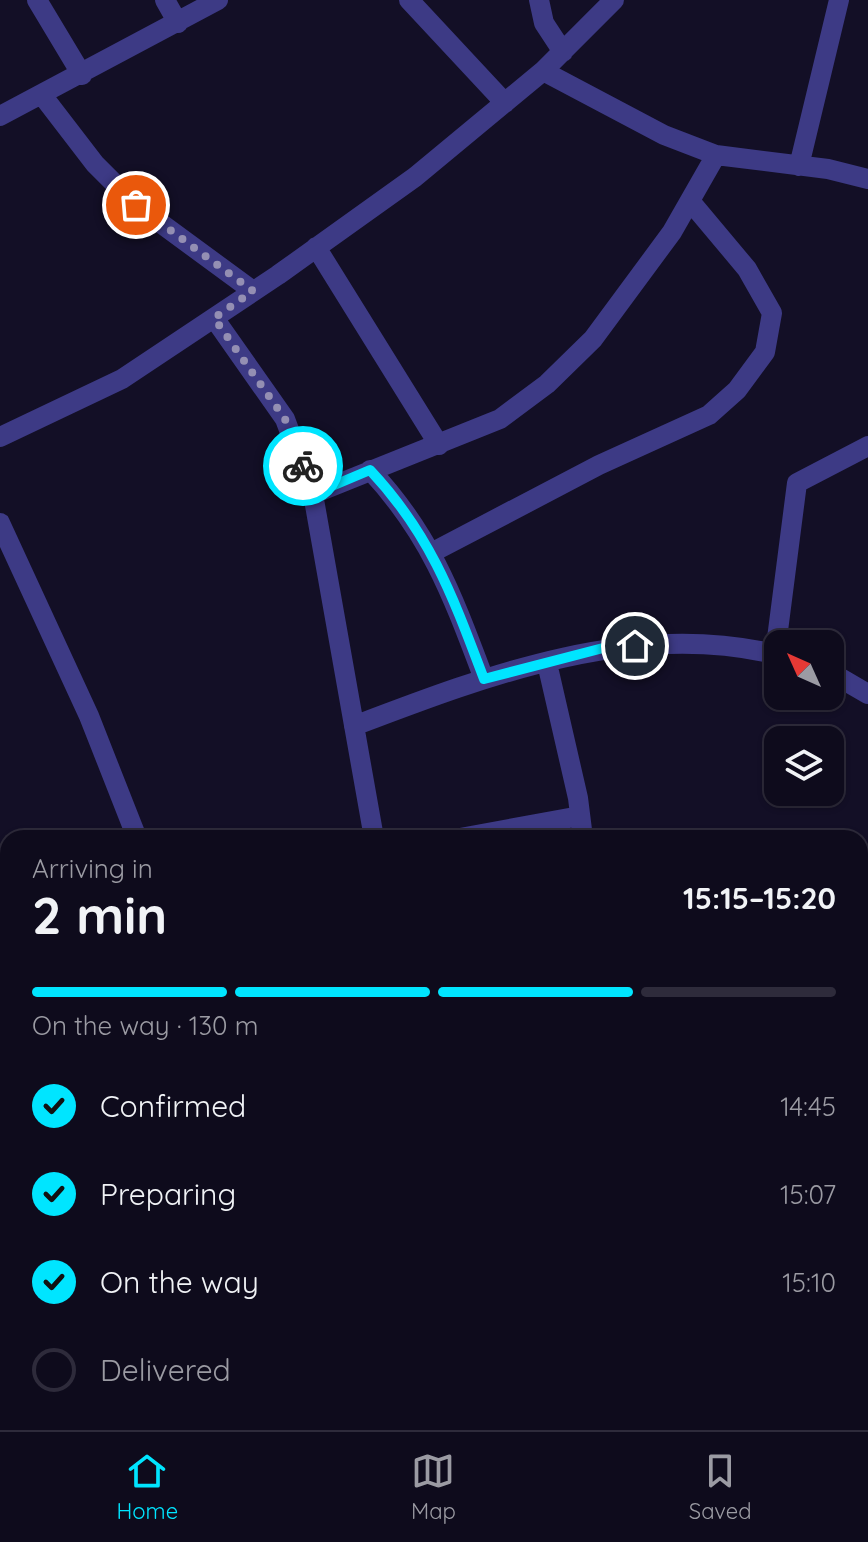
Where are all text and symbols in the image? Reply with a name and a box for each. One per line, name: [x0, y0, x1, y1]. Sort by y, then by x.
pin: [102, 171, 170, 239]
icon: bag: [114, 183, 158, 227]
courier: [263, 426, 343, 506]
icon: bike: [281, 444, 325, 488]
pin: [601, 612, 669, 680]
icon: home: [613, 624, 657, 668]
north arrow: [764, 630, 844, 710]
map controls: [764, 630, 844, 806]
button: layers: [764, 726, 844, 806]
text: Arriving in: [32, 852, 153, 885]
text: 15:15–15:20: [683, 879, 836, 917]
text: 2 min: [32, 882, 167, 947]
text: On the way · 130 m: [32, 1009, 258, 1042]
icon: check: [32, 1084, 76, 1128]
text: Confirmed: [100, 1087, 246, 1125]
text: 14:45: [780, 1090, 836, 1123]
icon: check: [32, 1172, 76, 1216]
text: Preparing: [100, 1175, 236, 1213]
text: 15:07: [780, 1178, 836, 1211]
icon: check: [32, 1260, 76, 1304]
text: On the way: [100, 1263, 259, 1301]
text: 15:10: [782, 1266, 836, 1299]
text: Delivered: [100, 1351, 231, 1389]
tab: Home: [116, 1449, 178, 1525]
tab: Map: [411, 1449, 456, 1525]
tab: Saved: [689, 1449, 752, 1525]

